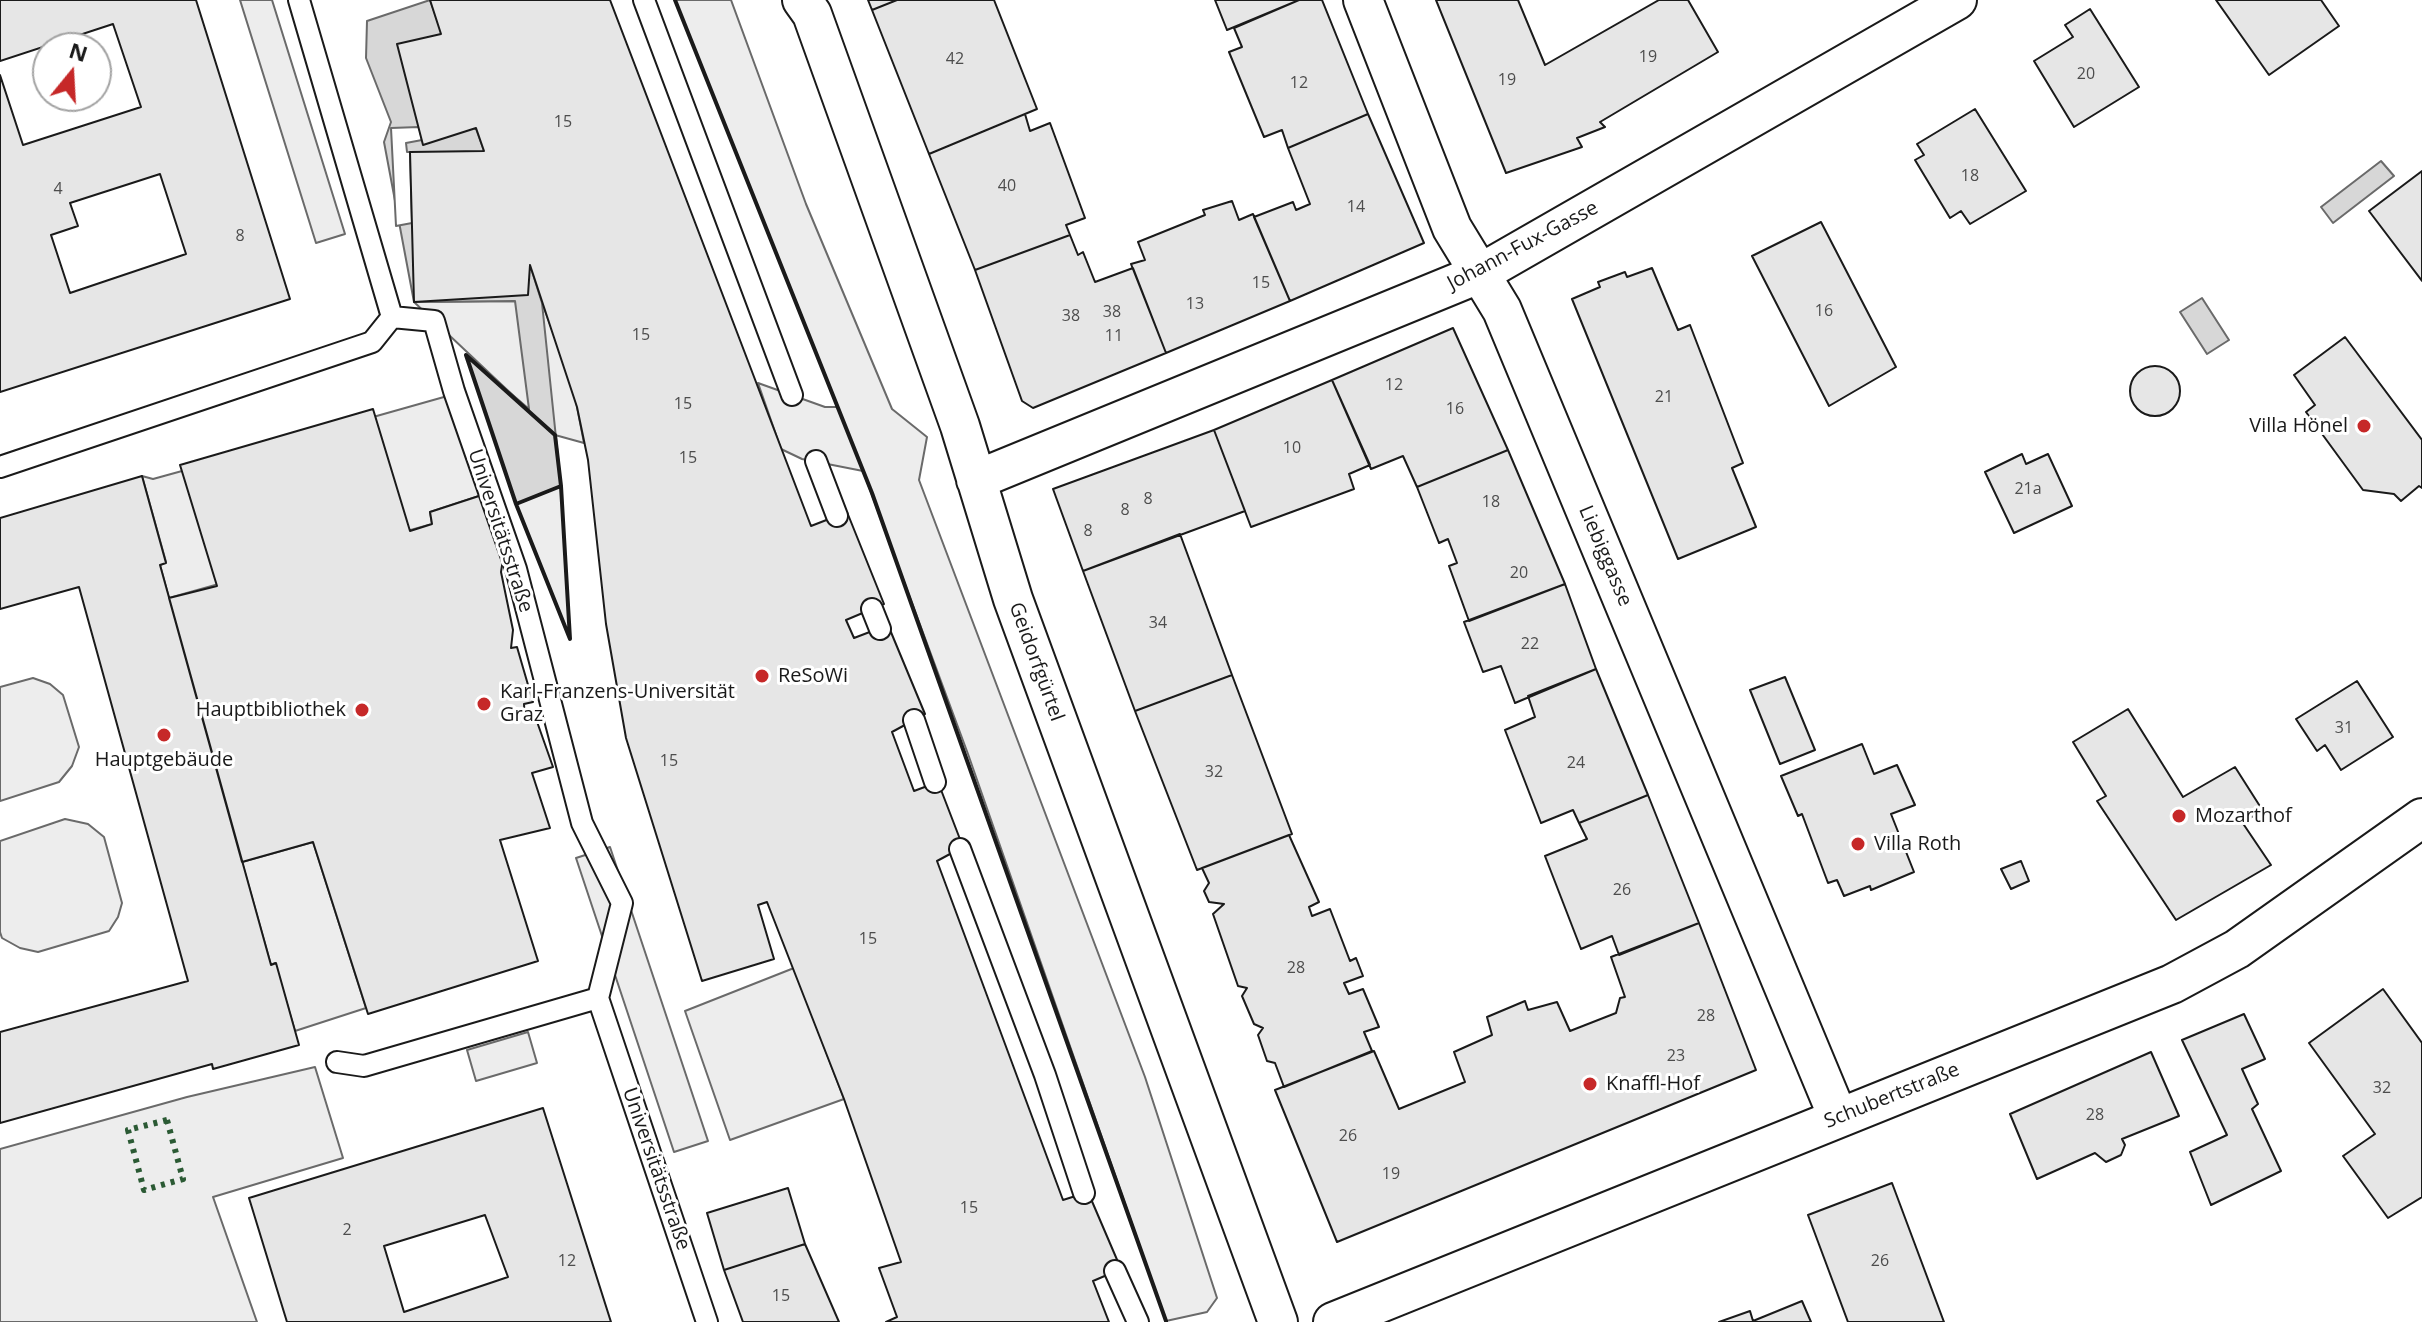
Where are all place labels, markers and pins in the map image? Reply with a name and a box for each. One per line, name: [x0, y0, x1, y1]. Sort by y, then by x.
place label: Villa Hönel: [2249, 414, 2348, 438]
marker: Villa Hönel: [2355, 417, 2373, 435]
place label: ReSoWi: [778, 664, 848, 688]
marker: ReSoWi: [753, 667, 771, 685]
place label: Karl-Franzens-Universität Graz: [500, 680, 735, 727]
marker: Karl-Franzens-Universität Graz: [475, 695, 493, 713]
place label: Hauptbibliothek: [196, 698, 346, 722]
marker: Hauptbibliothek: [353, 701, 371, 719]
marker: Hauptgebäude: [155, 726, 173, 744]
place label: Hauptgebäude: [95, 748, 233, 772]
place label: Mozarthof: [2195, 804, 2292, 828]
marker: Mozarthof: [2170, 807, 2188, 825]
place label: Villa Roth: [1874, 832, 1961, 856]
marker: Villa Roth: [1849, 835, 1867, 853]
place label: Knaffl-Hof: [1606, 1072, 1700, 1096]
marker: Knaffl-Hof: [1581, 1075, 1599, 1093]

